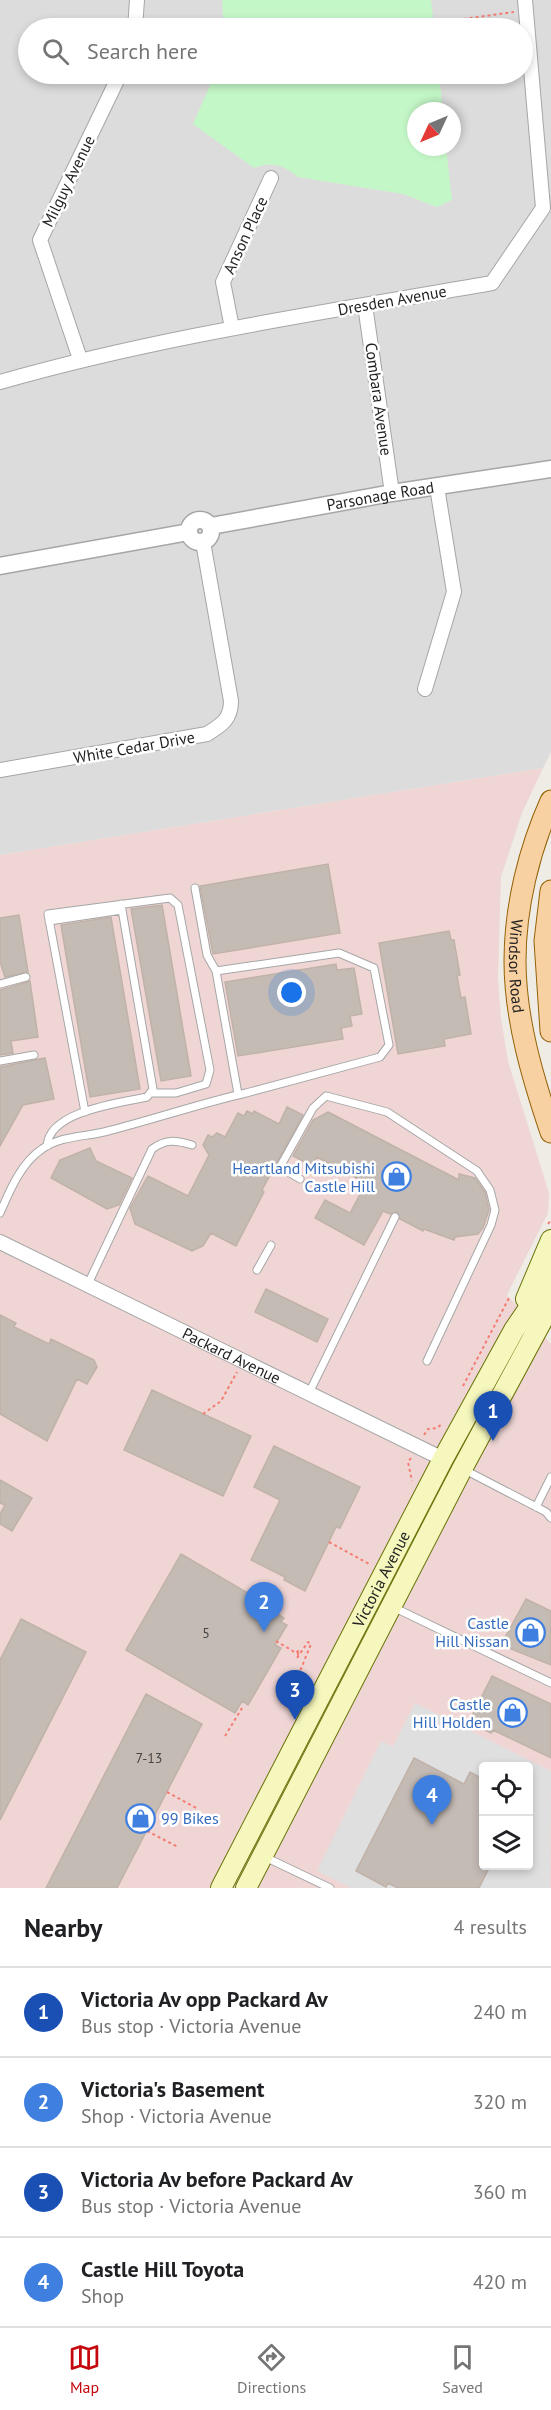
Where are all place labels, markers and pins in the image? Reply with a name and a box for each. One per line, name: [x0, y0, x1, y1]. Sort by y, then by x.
place label: Heartland Mitsubishi Castle Hill: [232, 1158, 375, 1196]
shop icon: Heartland Mitsubishi Castle Hill: [380, 1161, 412, 1193]
pin: 1: [474, 1392, 512, 1441]
pin: 2: [244, 1582, 284, 1632]
place label: Castle Hill Nissan: [435, 1613, 509, 1651]
shop icon: Castle Hill Nissan: [514, 1616, 546, 1648]
pin: 3: [276, 1670, 314, 1720]
place label: Castle Hill Holden: [413, 1694, 491, 1732]
shop icon: Castle Hill Holden: [496, 1697, 528, 1729]
pin: 4: [412, 1776, 452, 1825]
shop icon: 99 Bikes: [124, 1802, 156, 1834]
place label: 99 Bikes: [161, 1808, 219, 1828]

